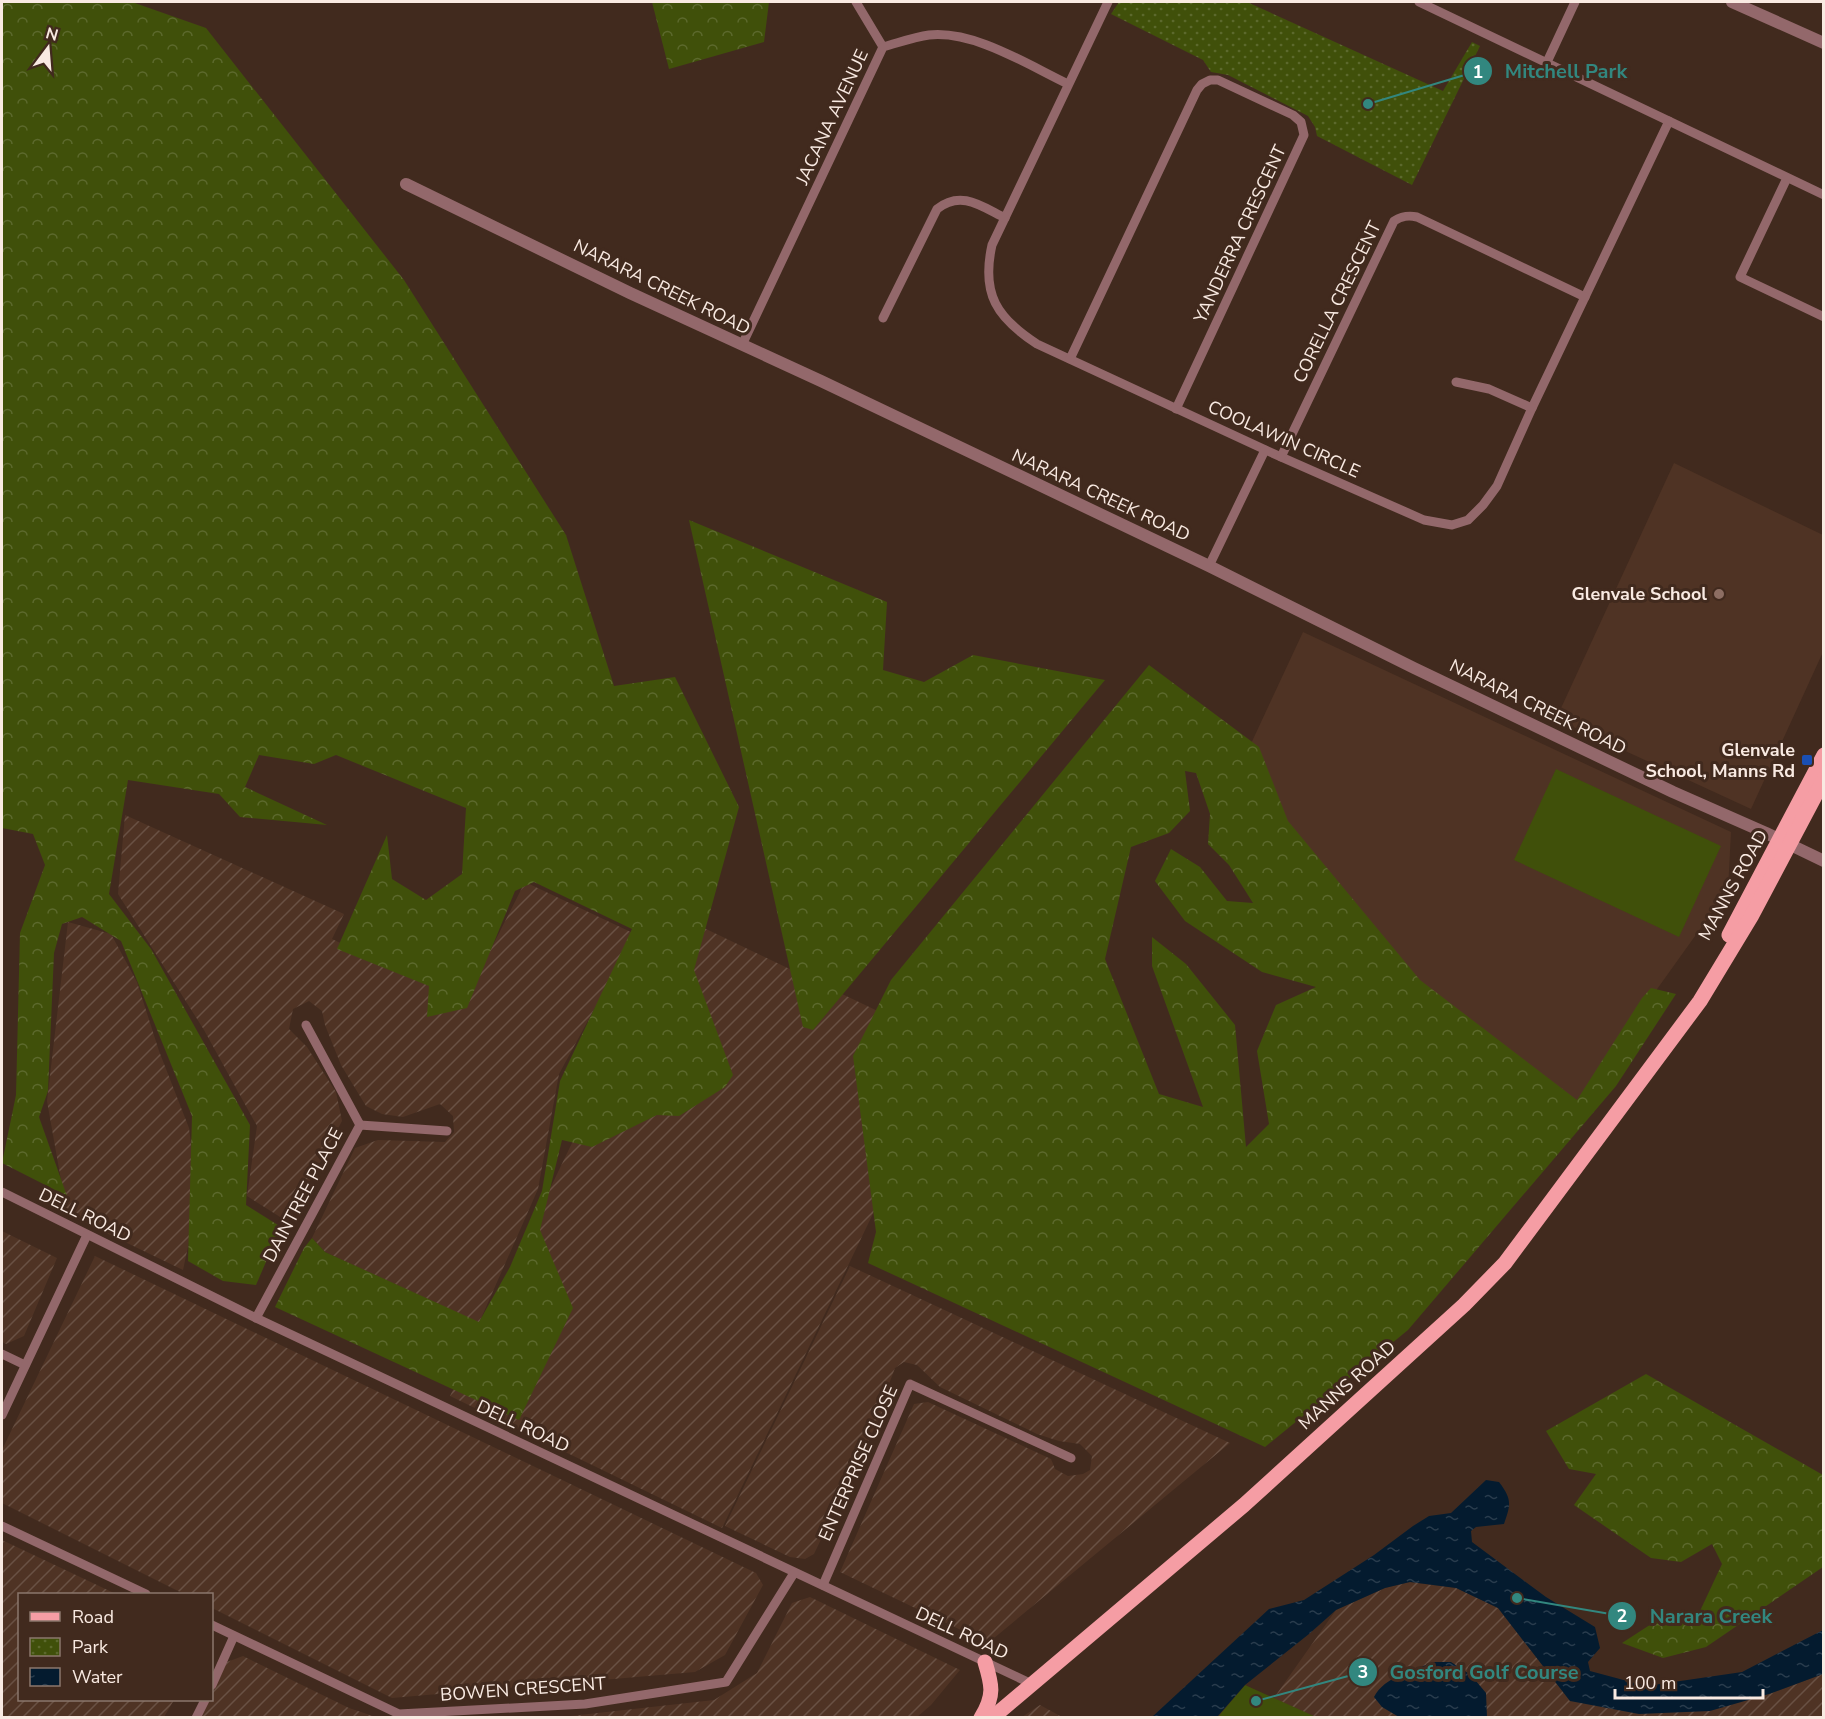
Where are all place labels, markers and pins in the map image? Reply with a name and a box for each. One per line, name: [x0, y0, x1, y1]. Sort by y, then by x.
callout: Mitchell Park: [1463, 52, 1639, 90]
place label: Glenvale School: [1572, 582, 1707, 606]
marker: Glenvale School: [1712, 587, 1726, 601]
place label: Glenvale School, Manns Rd: [1646, 738, 1795, 783]
marker: Glenvale School, Manns Rd: [1800, 753, 1814, 767]
callout: Narara Creek: [1607, 1597, 1784, 1635]
callout: Gosford Golf Course: [1348, 1653, 1591, 1691]

